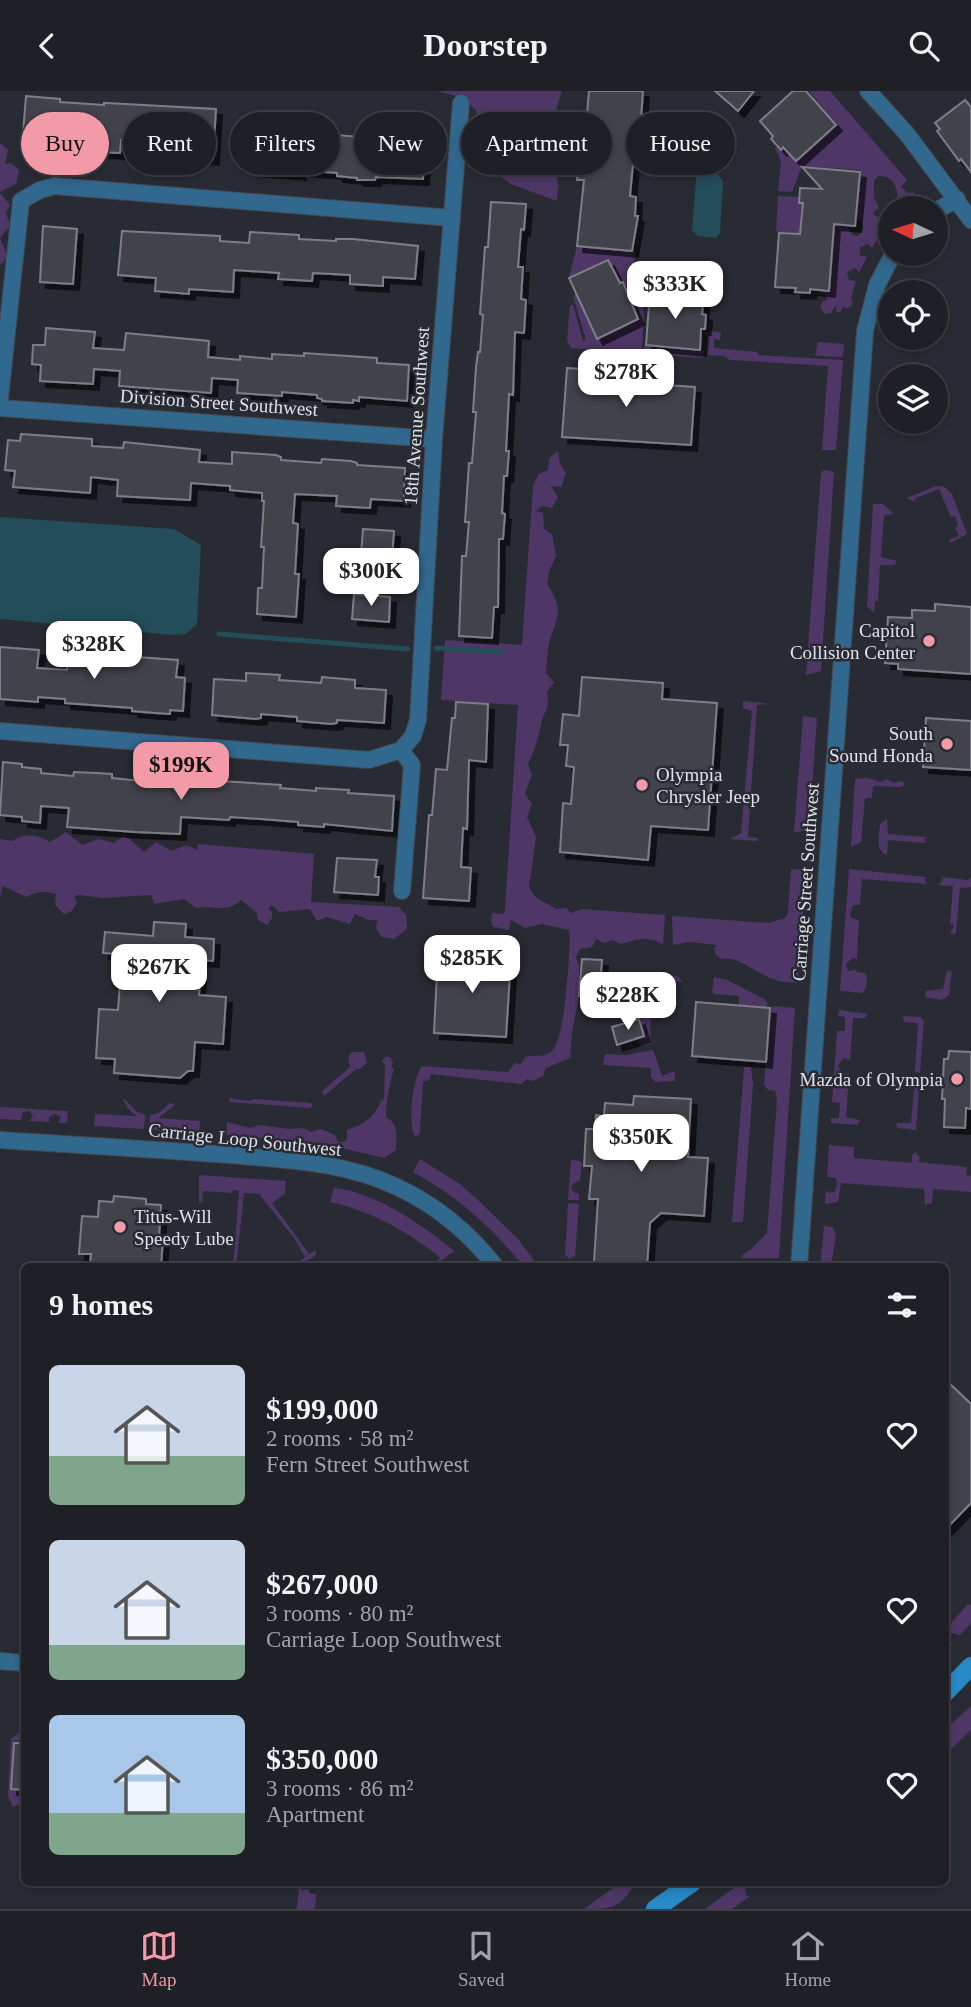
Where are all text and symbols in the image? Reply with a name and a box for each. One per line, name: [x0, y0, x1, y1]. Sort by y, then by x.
icon: back: [28, 27, 66, 65]
text: Doorstep: [423, 27, 548, 63]
icon: search: [905, 27, 943, 65]
chip: Buy: [21, 112, 109, 175]
chip: Rent: [123, 112, 216, 175]
chip: Filters: [230, 112, 340, 175]
chip: New: [354, 112, 447, 175]
chip: Apartment: [461, 112, 612, 175]
chip: House: [626, 112, 735, 175]
north arrow: [878, 196, 948, 266]
map controls: [878, 196, 948, 434]
pin: $333K: [626, 261, 724, 321]
text: $333K: [643, 271, 707, 296]
button: locate: [878, 280, 948, 350]
street label: 18th Avenue Southwest: [400, 325, 433, 506]
pin: $278K: [577, 349, 675, 409]
text: $278K: [594, 359, 658, 384]
button: layers: [878, 364, 948, 434]
street label: Division Street Southwest: [119, 385, 319, 420]
pin: $300K: [322, 549, 420, 608]
text: $300K: [339, 558, 403, 583]
place label: Capitol Collision Center: [790, 620, 916, 663]
pin: $328K: [45, 621, 143, 681]
text: $328K: [62, 631, 126, 656]
marker: Capitol Collision Center: [921, 633, 937, 649]
place label: South Sound Honda: [829, 723, 934, 766]
marker: South Sound Honda: [939, 736, 955, 752]
pin: $199K: [132, 743, 230, 802]
text: $199K: [149, 752, 213, 777]
place label: Olympia Chrysler Jeep: [656, 764, 760, 807]
marker: Olympia Chrysler Jeep: [634, 777, 650, 793]
street label: Carriage Street Southwest: [788, 782, 823, 982]
pin: $285K: [423, 935, 521, 995]
pin: $267K: [110, 944, 208, 1004]
text: $285K: [440, 945, 504, 970]
text: $267K: [127, 954, 191, 979]
pin: $228K: [579, 972, 677, 1032]
text: $228K: [596, 982, 660, 1007]
place label: Mazda of Olympia: [799, 1069, 944, 1090]
marker: Mazda of Olympia: [949, 1071, 965, 1087]
pin: $350K: [592, 1115, 690, 1174]
street label: Carriage Loop Southwest: [147, 1119, 343, 1160]
text: $350K: [609, 1124, 673, 1149]
place label: Titus-Will Speedy Lube: [134, 1206, 234, 1249]
marker: Titus-Will Speedy Lube: [112, 1219, 128, 1235]
icon: filters: [883, 1286, 921, 1324]
text: 9 homes: [49, 1288, 153, 1321]
text: $199,000: [266, 1392, 379, 1425]
icon: home: [105, 1393, 189, 1477]
icon: heart: [883, 1416, 921, 1454]
text: 2 rooms · 58 m²: [266, 1426, 413, 1451]
text: Fern Street Southwest: [266, 1452, 469, 1477]
text: $267,000: [266, 1567, 379, 1600]
icon: home: [105, 1568, 189, 1652]
icon: heart: [883, 1591, 921, 1629]
text: 3 rooms · 80 m²: [266, 1601, 413, 1626]
text: Carriage Loop Southwest: [266, 1627, 501, 1652]
text: $350,000: [266, 1742, 379, 1775]
icon: home: [105, 1743, 189, 1827]
icon: heart: [883, 1766, 921, 1804]
text: 3 rooms · 86 m²: [266, 1776, 413, 1801]
text: Apartment: [266, 1802, 364, 1827]
tab: Map: [140, 1927, 178, 1991]
tab: Saved: [458, 1927, 504, 1991]
tab: Home: [785, 1927, 831, 1991]

